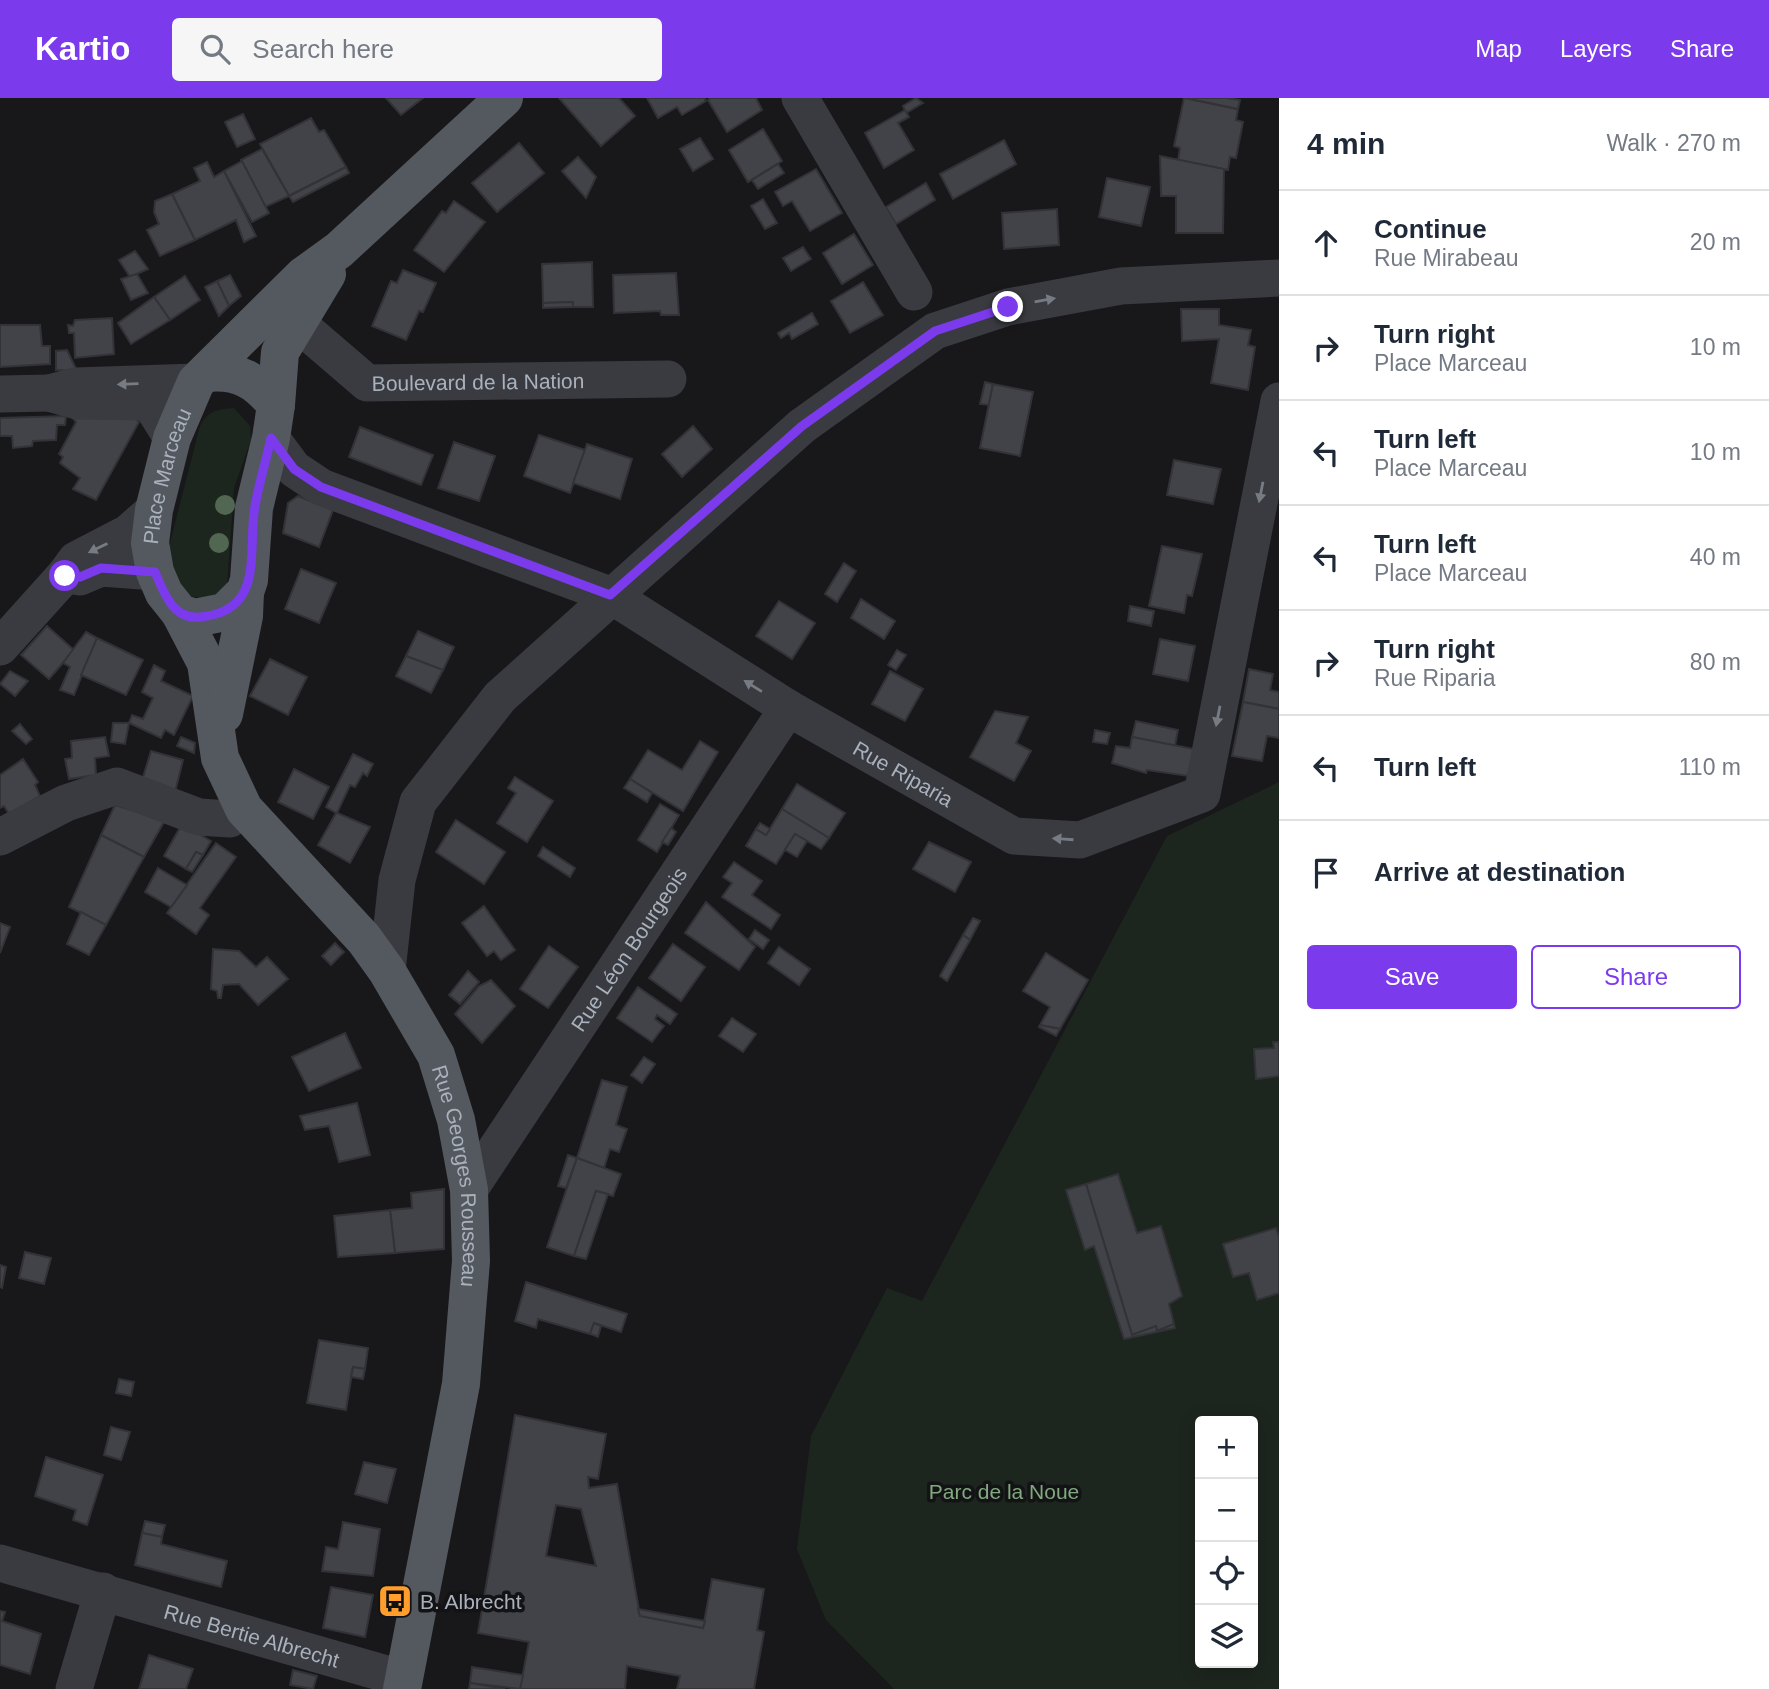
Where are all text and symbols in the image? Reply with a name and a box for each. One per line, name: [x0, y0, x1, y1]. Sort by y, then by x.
search box: [172, 18, 662, 81]
text: Kartio: [35, 30, 130, 67]
icon: search: [196, 30, 234, 68]
text: Search here: [252, 34, 394, 64]
text: Map: [1475, 35, 1522, 62]
text: Layers: [1560, 35, 1632, 62]
text: Share: [1670, 35, 1734, 62]
text: 4 min: [1307, 127, 1385, 160]
text: Walk · 270 m: [1606, 130, 1741, 156]
text: Continue: [1374, 214, 1487, 244]
icon: ahead: [1307, 224, 1345, 262]
text: 20 m: [1690, 229, 1741, 255]
text: Rue Mirabeau: [1374, 245, 1518, 271]
route end: [992, 291, 1023, 322]
one-way arrow: [1034, 294, 1056, 305]
text: Turn right: [1374, 319, 1495, 349]
icon: right: [1307, 329, 1345, 367]
text: 10 m: [1690, 334, 1741, 360]
text: Place Marceau: [1374, 350, 1527, 376]
street label: Boulevard de la Nation: [372, 369, 585, 394]
one-way arrow: [117, 379, 139, 390]
street label: Place Marceau: [138, 404, 195, 545]
text: Turn left: [1374, 424, 1476, 454]
icon: left: [1307, 434, 1345, 472]
text: 10 m: [1690, 439, 1741, 465]
text: Place Marceau: [1374, 455, 1527, 481]
one-way arrow: [1256, 481, 1267, 503]
text: Turn left: [1374, 529, 1476, 559]
icon: left: [1307, 539, 1345, 577]
one-way arrow: [88, 542, 108, 553]
text: 40 m: [1690, 544, 1741, 570]
route start: [49, 560, 80, 591]
text: Place Marceau: [1374, 560, 1527, 586]
text: Turn right: [1374, 634, 1495, 664]
icon: right: [1307, 644, 1345, 682]
text: 80 m: [1690, 649, 1741, 675]
text: Rue Riparia: [1374, 665, 1495, 691]
one-way arrow: [744, 679, 763, 692]
one-way arrow: [1212, 705, 1223, 727]
street label: Rue Riparia: [849, 736, 958, 811]
icon: left: [1307, 749, 1345, 787]
text: Turn left: [1374, 752, 1476, 782]
text: 110 m: [1679, 754, 1741, 780]
one-way arrow: [1052, 834, 1074, 845]
icon: arrive: [1307, 854, 1345, 892]
text: Arrive at destination: [1374, 857, 1625, 887]
street label: Rue Léon Bourgeois: [566, 863, 691, 1035]
button: Save: [1307, 945, 1517, 1009]
button: Share: [1531, 945, 1741, 1009]
street label: Rue Georges Rousseau: [428, 1062, 483, 1288]
map controls: [1195, 1416, 1258, 1668]
button: +: [1195, 1416, 1258, 1479]
button: −: [1195, 1479, 1258, 1542]
park label: Parc de la Noue: [929, 1480, 1079, 1503]
button: locate: [1195, 1542, 1258, 1605]
bus stop icon: B. Albrecht: [376, 1582, 414, 1620]
place label: B. Albrecht: [420, 1590, 522, 1613]
street label: Rue Bertie Albrecht: [162, 1599, 342, 1671]
button: layers: [1195, 1605, 1258, 1668]

